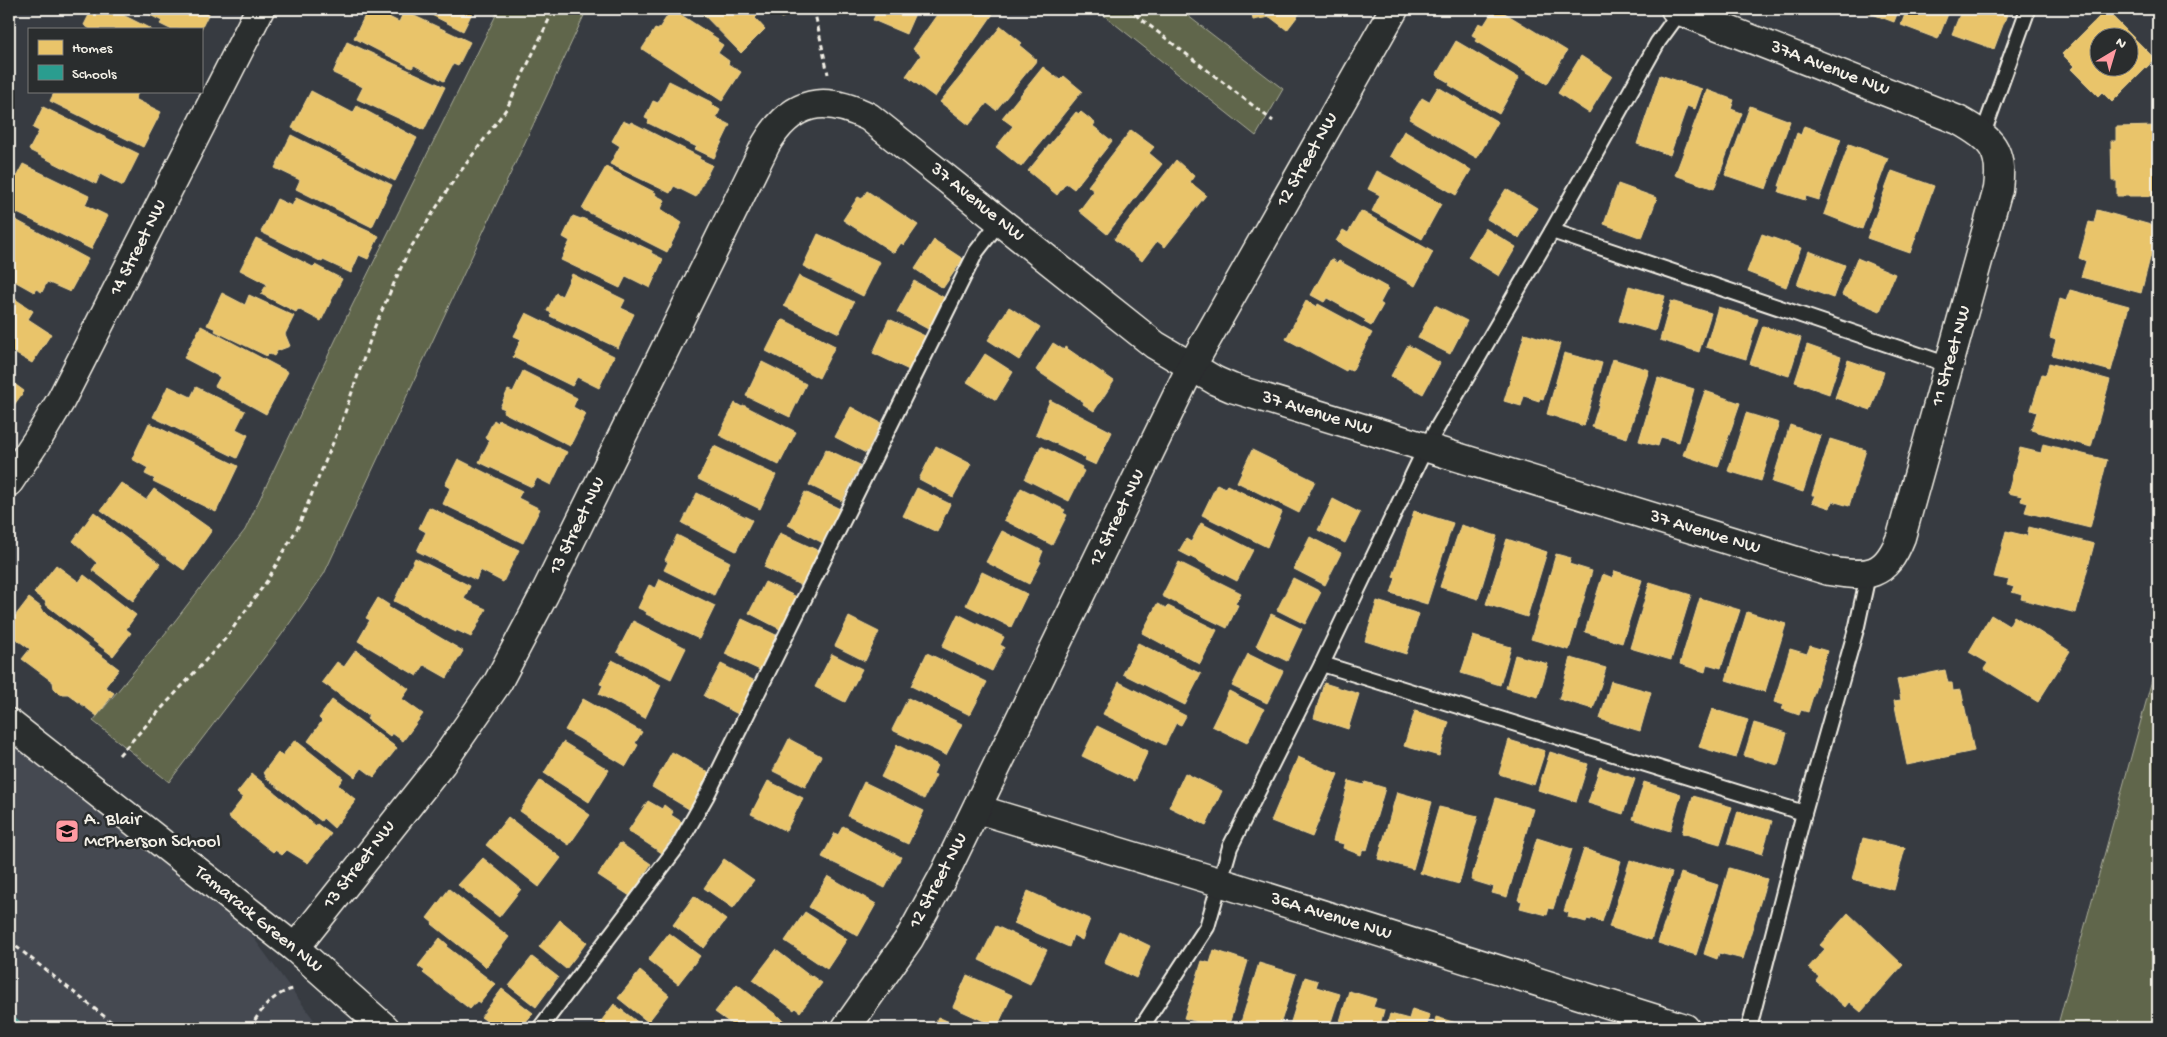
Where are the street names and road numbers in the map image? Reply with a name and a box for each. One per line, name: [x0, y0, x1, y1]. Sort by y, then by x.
street label: 37A Avenue NW: [1766, 35, 1893, 102]
street label: 12 Street NW: [1271, 109, 1344, 212]
street label: 37 Avenue NW: [925, 157, 1029, 248]
street label: 14 Street NW: [104, 196, 173, 301]
street label: 11 Street NW: [1926, 303, 1977, 410]
street label: 37 Avenue NW: [1258, 386, 1375, 442]
street label: 12 Street NW: [1084, 466, 1151, 571]
street label: 13 Street NW: [544, 473, 612, 579]
street label: 37 Avenue NW: [1646, 505, 1763, 561]
street label: 13 Street NW: [318, 816, 402, 915]
street label: 12 Street NW: [904, 829, 974, 934]
street label: Tamarack Green NW: [188, 860, 327, 979]
street label: 36A Avenue NW: [1267, 887, 1394, 946]

